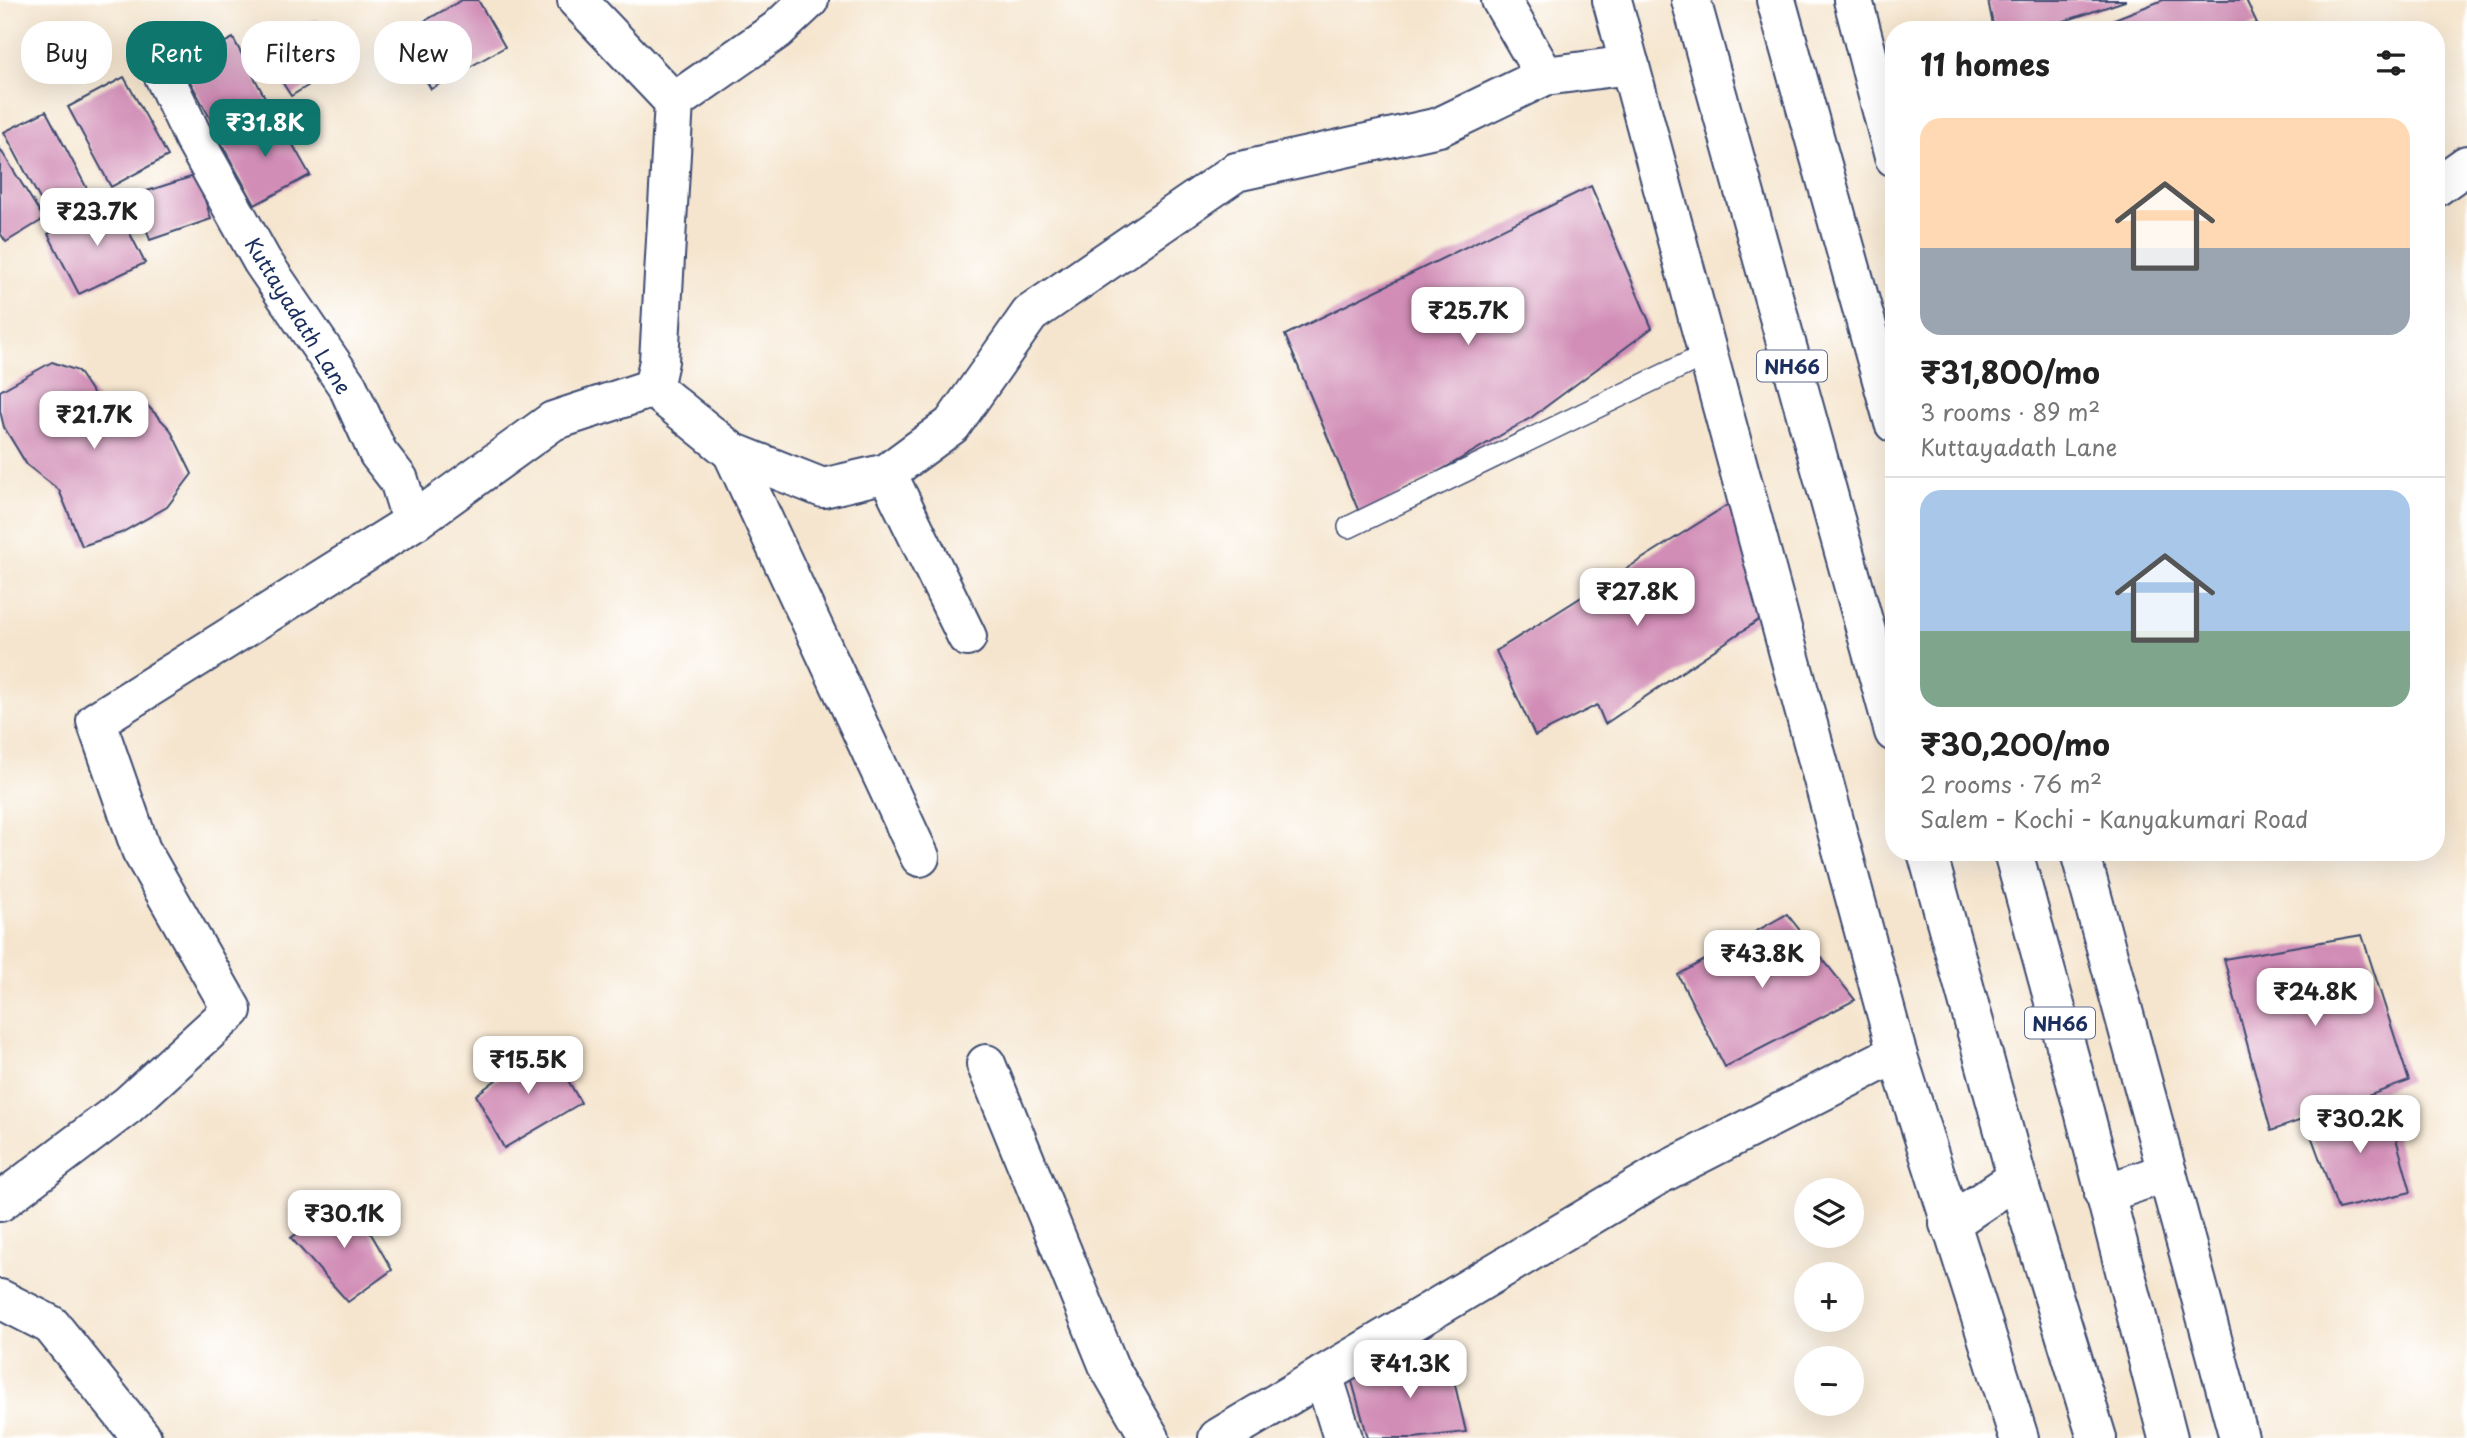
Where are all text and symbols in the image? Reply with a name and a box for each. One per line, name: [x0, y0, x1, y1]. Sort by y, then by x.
chip: Buy: [21, 21, 112, 84]
chip: Rent: [126, 21, 227, 84]
chip: Filters: [241, 21, 360, 84]
chip: New: [374, 21, 472, 84]
text: 11 homes: [1920, 41, 2050, 86]
icon: filters: [2372, 44, 2410, 82]
pin: ₹31.8K: [208, 100, 322, 159]
text: ₹31.8K: [225, 104, 305, 139]
icon: home: [2102, 163, 2228, 289]
pin: ₹23.7K: [40, 188, 154, 248]
text: ₹23.7K: [56, 193, 138, 228]
street label: Kuttayadath Lane: [238, 230, 360, 400]
pin: ₹25.7K: [1411, 288, 1525, 347]
text: ₹25.7K: [1427, 292, 1509, 327]
text: ₹31,800/mo: [1920, 349, 2100, 394]
road number: NH66: [1757, 350, 1827, 382]
pin: ₹21.7K: [37, 392, 151, 451]
text: 3 rooms · 89 m²: [1920, 394, 2100, 429]
text: ₹21.7K: [55, 396, 133, 431]
text: Kuttayadath Lane: [1920, 429, 2117, 464]
icon: home: [2102, 535, 2228, 661]
pin: ₹27.8K: [1580, 568, 1694, 628]
text: ₹27.8K: [1596, 573, 1678, 608]
text: ₹30,200/mo: [1920, 721, 2110, 766]
text: 2 rooms · 76 m²: [1920, 766, 2102, 801]
text: Salem - Kochi - Kanyakumari Road: [1920, 801, 2308, 836]
pin: ₹43.8K: [1705, 930, 1819, 990]
text: ₹43.8K: [1720, 935, 1804, 970]
pin: ₹24.8K: [2258, 968, 2372, 1028]
text: ₹24.8K: [2273, 973, 2357, 1008]
road number: NH66: [2025, 1007, 2095, 1038]
pin: ₹15.5K: [471, 1036, 585, 1096]
text: ₹15.5K: [489, 1041, 567, 1076]
pin: ₹30.2K: [2303, 1096, 2417, 1155]
text: ₹30.2K: [2316, 1100, 2404, 1135]
map controls: [1794, 1178, 1864, 1416]
button: layers: [1794, 1178, 1864, 1248]
pin: ₹30.1K: [287, 1190, 401, 1250]
text: ₹30.1K: [304, 1195, 384, 1230]
button: +: [1794, 1262, 1864, 1332]
pin: ₹41.3K: [1353, 1340, 1467, 1400]
text: ₹41.3K: [1370, 1345, 1450, 1380]
button: −: [1794, 1346, 1864, 1416]

